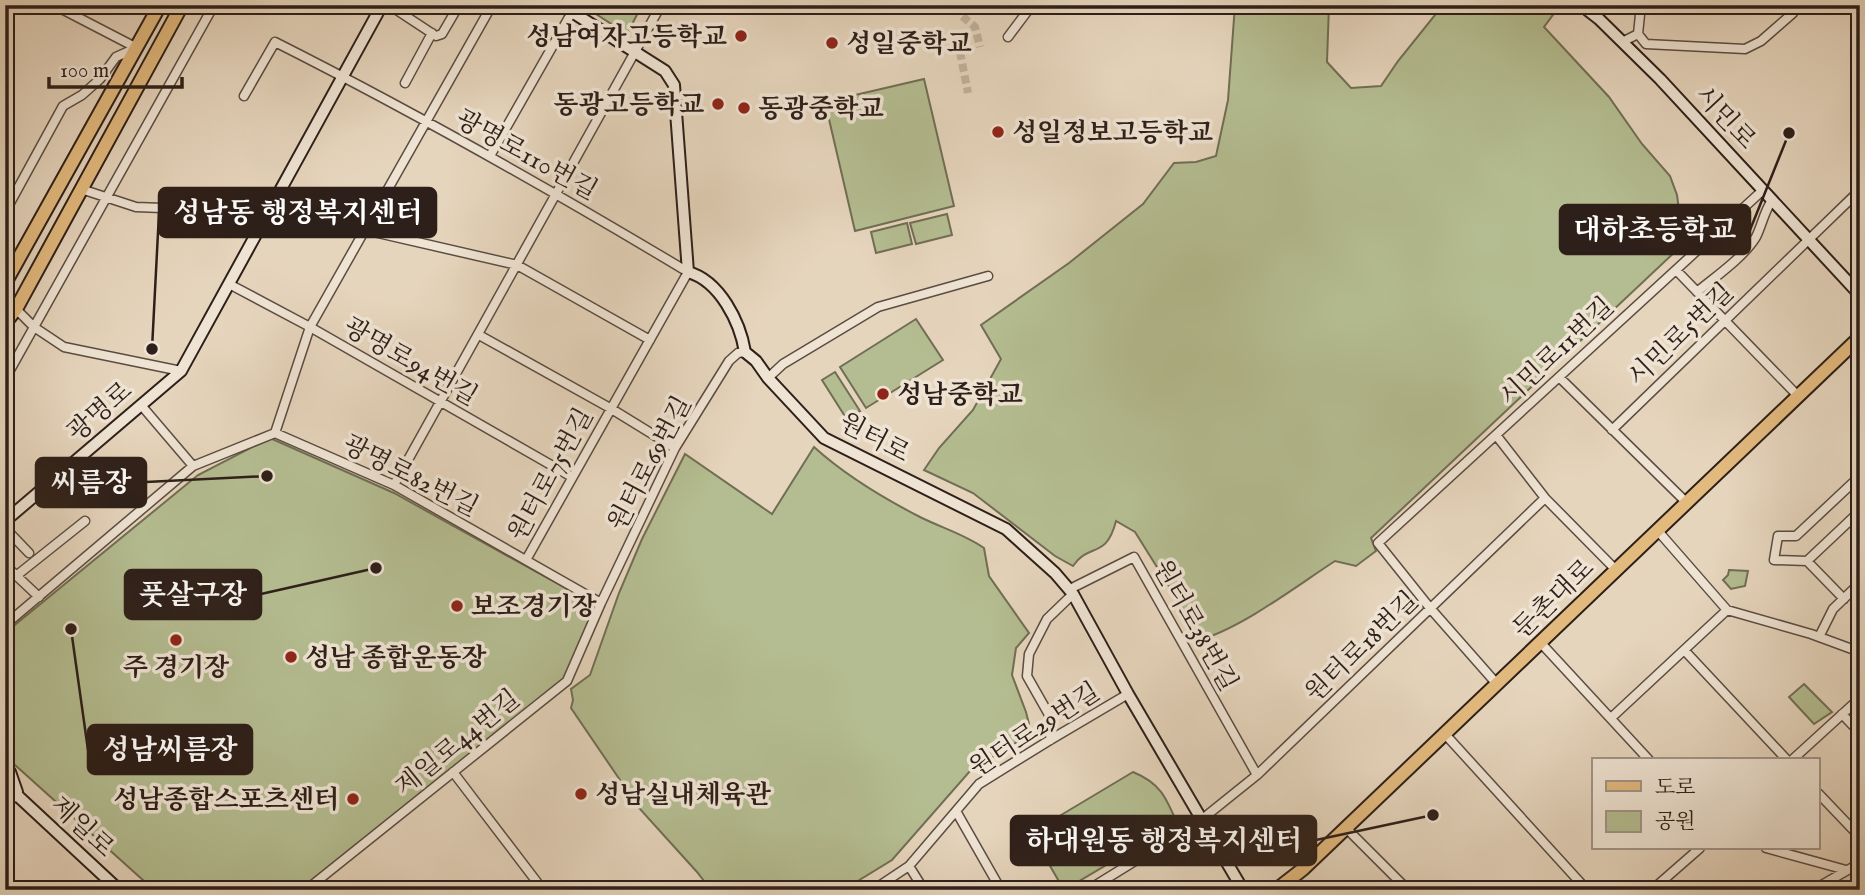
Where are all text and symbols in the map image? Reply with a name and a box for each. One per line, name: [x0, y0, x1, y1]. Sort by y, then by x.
place label: 성남여자고등학교: [526, 21, 727, 54]
marker: 성남여자고등학교: [733, 28, 749, 44]
place label: 성일중학교: [846, 28, 972, 61]
marker: 성일중학교: [824, 35, 840, 51]
scale bar: [49, 46, 182, 90]
text: 100 m: [60, 58, 109, 85]
street label: 시민로: [1687, 79, 1763, 157]
place label: 동광고등학교: [553, 89, 704, 122]
place label: 동광중학교: [758, 93, 884, 126]
marker: 동광고등학교: [710, 96, 726, 112]
marker: 동광중학교: [736, 100, 752, 116]
street label: 광명로110번길: [449, 103, 603, 208]
place label: 성일정보고등학교: [1012, 117, 1213, 150]
marker: 성일정보고등학교: [990, 124, 1006, 140]
callout: 성남동 행정복지센터: [159, 188, 436, 237]
text: 성남동 행정복지센터: [173, 197, 423, 232]
callout: 대하초등학교: [1560, 205, 1750, 254]
text: 대하초등학교: [1574, 214, 1736, 249]
street label: 시민로5번길: [1621, 276, 1741, 394]
street label: 시민로11번길: [1493, 291, 1621, 414]
street label: 광명로94번길: [337, 311, 483, 414]
street label: 광명로: [61, 375, 139, 449]
place label: 성남중학교: [897, 379, 1023, 412]
marker: 성남중학교: [875, 386, 891, 402]
street label: 원터로69번길: [601, 391, 700, 537]
street label: 원터로75번길: [501, 402, 601, 547]
street label: 원터로: [833, 406, 915, 471]
street label: 광명로82번길: [337, 428, 484, 525]
callout: 씨름장: [36, 458, 146, 507]
text: 씨름장: [50, 467, 133, 502]
street label: 둔촌대로: [1506, 552, 1602, 646]
street label: 원터로38번길: [1145, 554, 1244, 697]
callout: 풋살구장: [125, 570, 261, 619]
text: 풋살구장: [139, 579, 248, 614]
street label: 원터로18번길: [1298, 585, 1426, 709]
place label: 보조경기장: [471, 591, 597, 624]
marker: 보조경기장: [449, 598, 465, 614]
marker: 주 경기장: [168, 632, 184, 648]
place label: 성남 종합운동장: [305, 642, 487, 675]
marker: 성남 종합운동장: [283, 649, 299, 665]
place label: 주 경기장: [123, 652, 230, 685]
street label: 원터로29번길: [963, 676, 1106, 785]
street label: 제일로44번길: [389, 683, 527, 804]
callout: 성남씨름장: [88, 725, 252, 774]
text: 성남씨름장: [102, 734, 239, 769]
legend: [1592, 758, 1820, 850]
text: 도로: [1655, 775, 1696, 802]
place label: 성남실내체육관: [595, 779, 772, 812]
place label: 성남종합스포츠센터: [113, 784, 339, 817]
marker: 성남실내체육관: [573, 786, 589, 802]
street label: 제일로: [43, 789, 121, 865]
marker: 성남종합스포츠센터: [345, 791, 361, 807]
text: 공원: [1655, 809, 1696, 836]
callout: 하대원동 행정복지센터: [1011, 816, 1316, 865]
text: 하대원동 행정복지센터: [1026, 825, 1302, 860]

